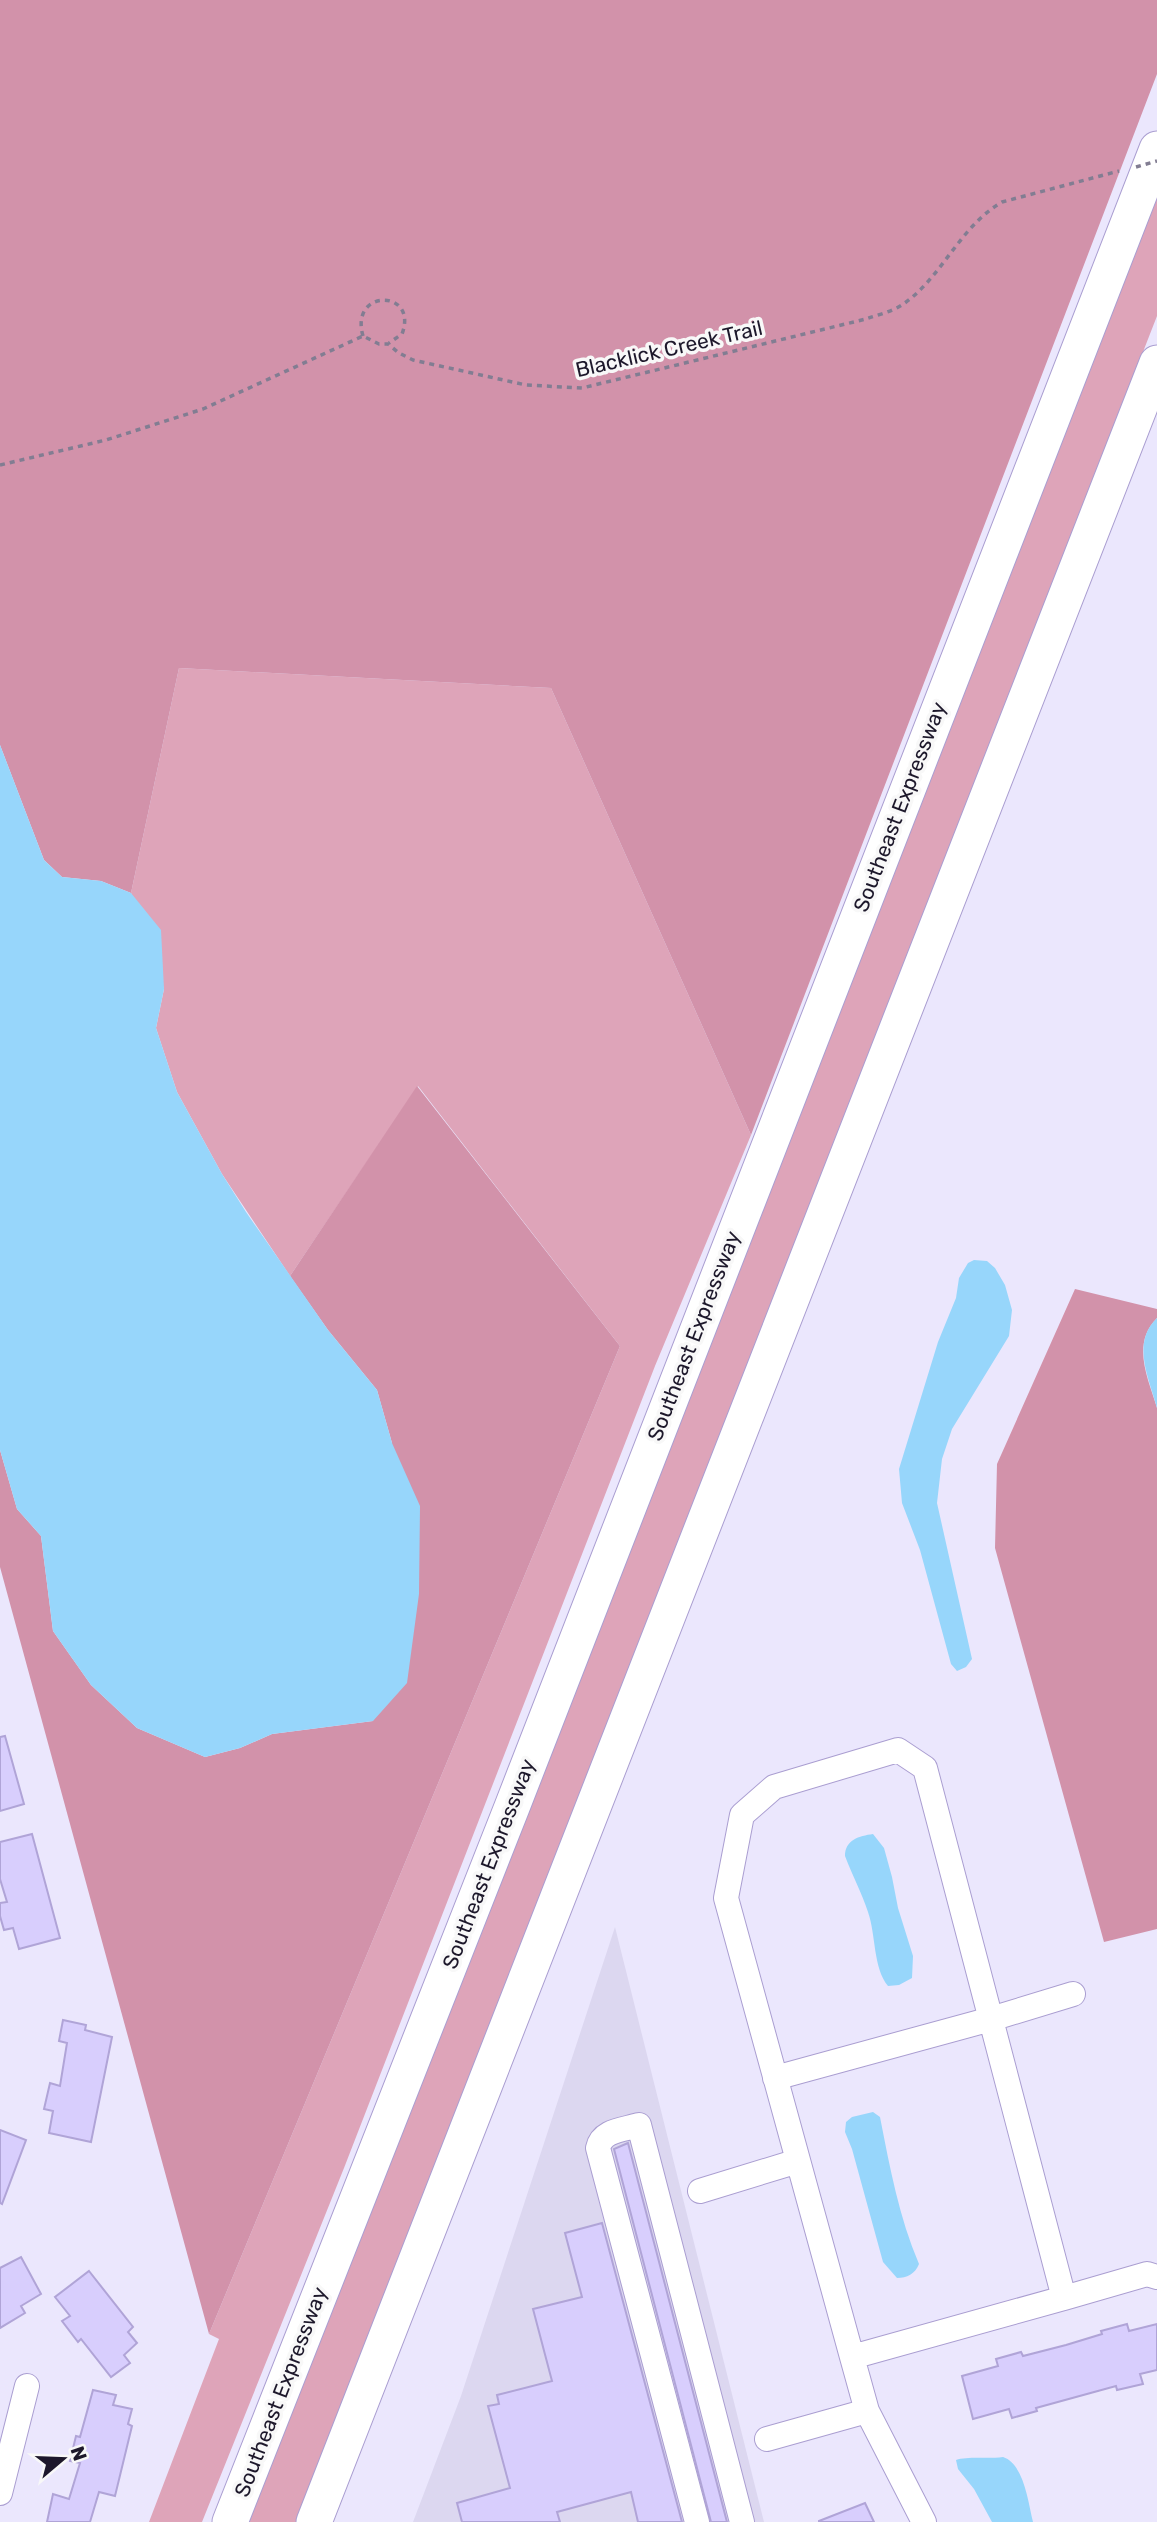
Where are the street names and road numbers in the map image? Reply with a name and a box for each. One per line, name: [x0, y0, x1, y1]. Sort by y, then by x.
street label: Blacklick Creek Trail: [573, 315, 765, 382]
street label: Southeast Expressway: [848, 698, 951, 915]
street label: Southeast Expressway: [642, 1227, 745, 1444]
street label: Southeast Expressway: [437, 1755, 540, 1972]
street label: Southeast Expressway: [229, 2283, 332, 2500]

